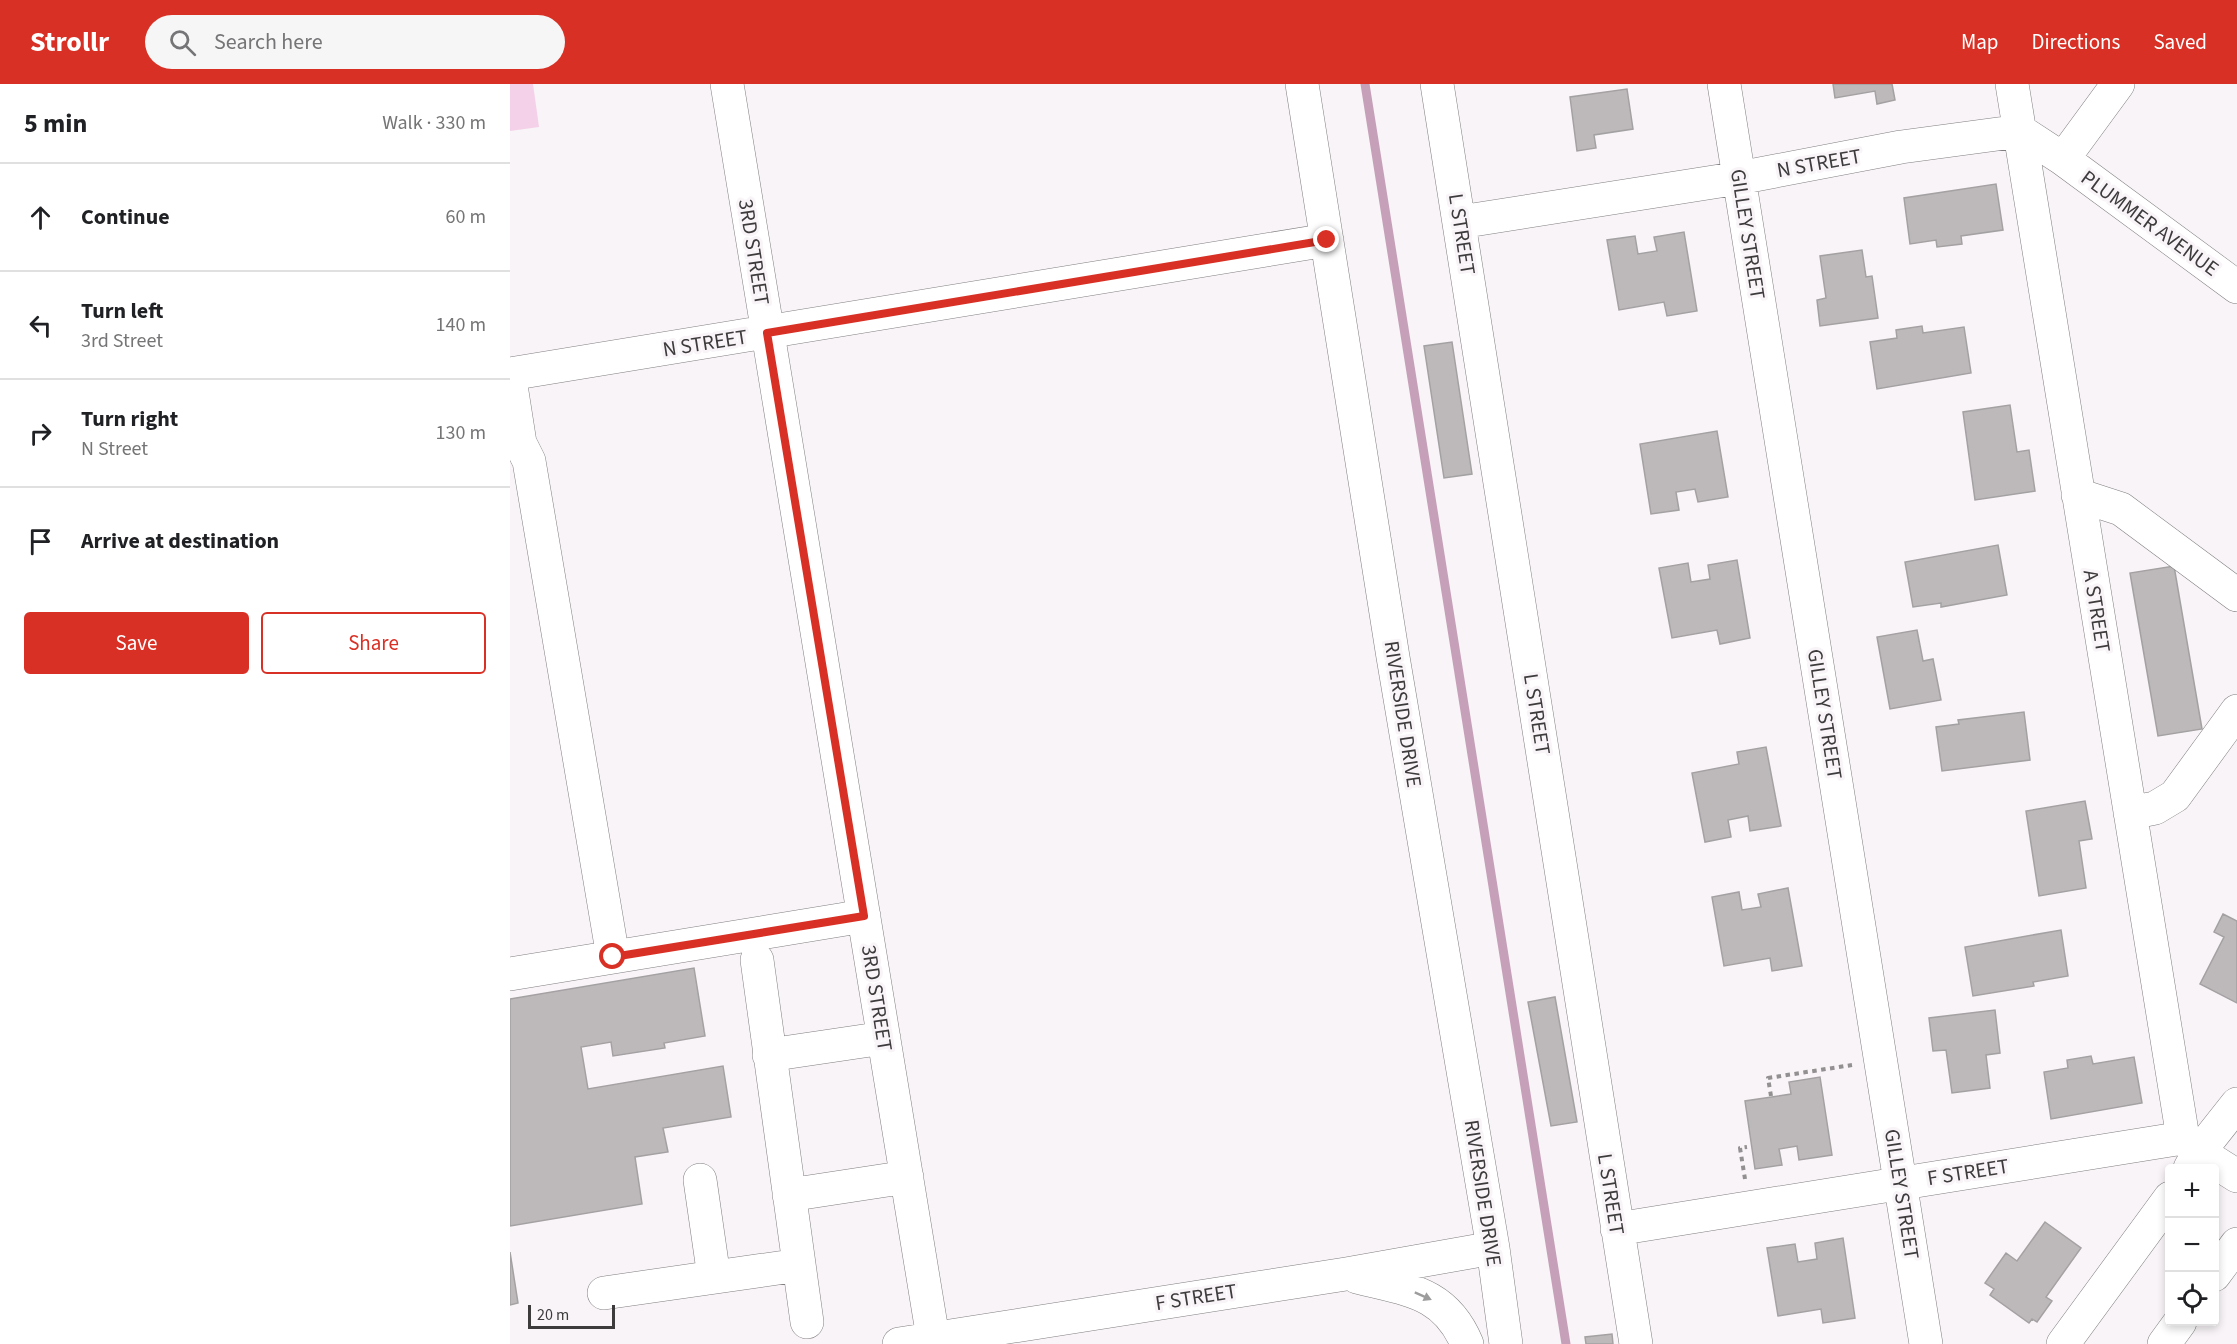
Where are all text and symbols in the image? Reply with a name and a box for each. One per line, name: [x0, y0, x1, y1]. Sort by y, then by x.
search box: [145, 15, 565, 69]
text: Strollr: [30, 22, 109, 62]
icon: search: [166, 26, 199, 59]
text: Search here: [214, 26, 323, 58]
text: Map: [1961, 27, 1999, 57]
text: Directions: [2032, 27, 2120, 57]
text: Saved: [2153, 27, 2207, 57]
text: 5 min: [24, 105, 87, 142]
text: Walk · 330 m: [382, 109, 486, 137]
street label: N STREET: [1774, 141, 1864, 185]
street label: PLUMMER AVENUE: [2075, 163, 2225, 283]
street label: GILLEY STREET: [1723, 167, 1773, 301]
street label: L STREET: [1441, 191, 1483, 277]
street label: 3RD STREET: [731, 197, 777, 307]
icon: ahead: [24, 201, 57, 234]
text: Continue: [81, 201, 170, 233]
text: 60 m: [446, 203, 486, 231]
route end: [1313, 226, 1339, 252]
text: Turn left: [81, 295, 163, 327]
icon: left: [24, 309, 57, 342]
text: 140 m: [436, 311, 486, 339]
street label: N STREET: [661, 322, 749, 364]
text: 3rd Street: [81, 327, 163, 355]
text: Turn right: [81, 403, 178, 435]
icon: right: [24, 417, 57, 450]
text: 130 m: [436, 419, 486, 447]
text: N Street: [81, 435, 148, 463]
icon: arrive: [24, 525, 57, 558]
text: Arrive at destination: [81, 525, 279, 557]
street label: A STREET: [2076, 568, 2118, 654]
button: Save: [24, 612, 249, 674]
button: Share: [261, 612, 486, 674]
street label: RIVERSIDE DRIVE: [1377, 638, 1429, 790]
street label: GILLEY STREET: [1800, 647, 1850, 781]
street label: L STREET: [1516, 671, 1558, 757]
route start: [599, 943, 625, 969]
street label: 3RD STREET: [854, 943, 900, 1053]
street label: RIVERSIDE DRIVE: [1457, 1117, 1509, 1269]
street label: GILLEY STREET: [1877, 1127, 1927, 1261]
street label: L STREET: [1590, 1151, 1632, 1237]
street label: F STREET: [1925, 1151, 2011, 1193]
map controls: [2165, 1164, 2219, 1326]
button: +: [2165, 1164, 2219, 1218]
button: −: [2165, 1218, 2219, 1272]
button: locate: [2165, 1272, 2219, 1326]
street label: F STREET: [1153, 1276, 1239, 1318]
one-way arrow: [1414, 1291, 1431, 1300]
scale bar: [528, 1302, 615, 1330]
text: 20 m: [537, 1304, 569, 1326]

